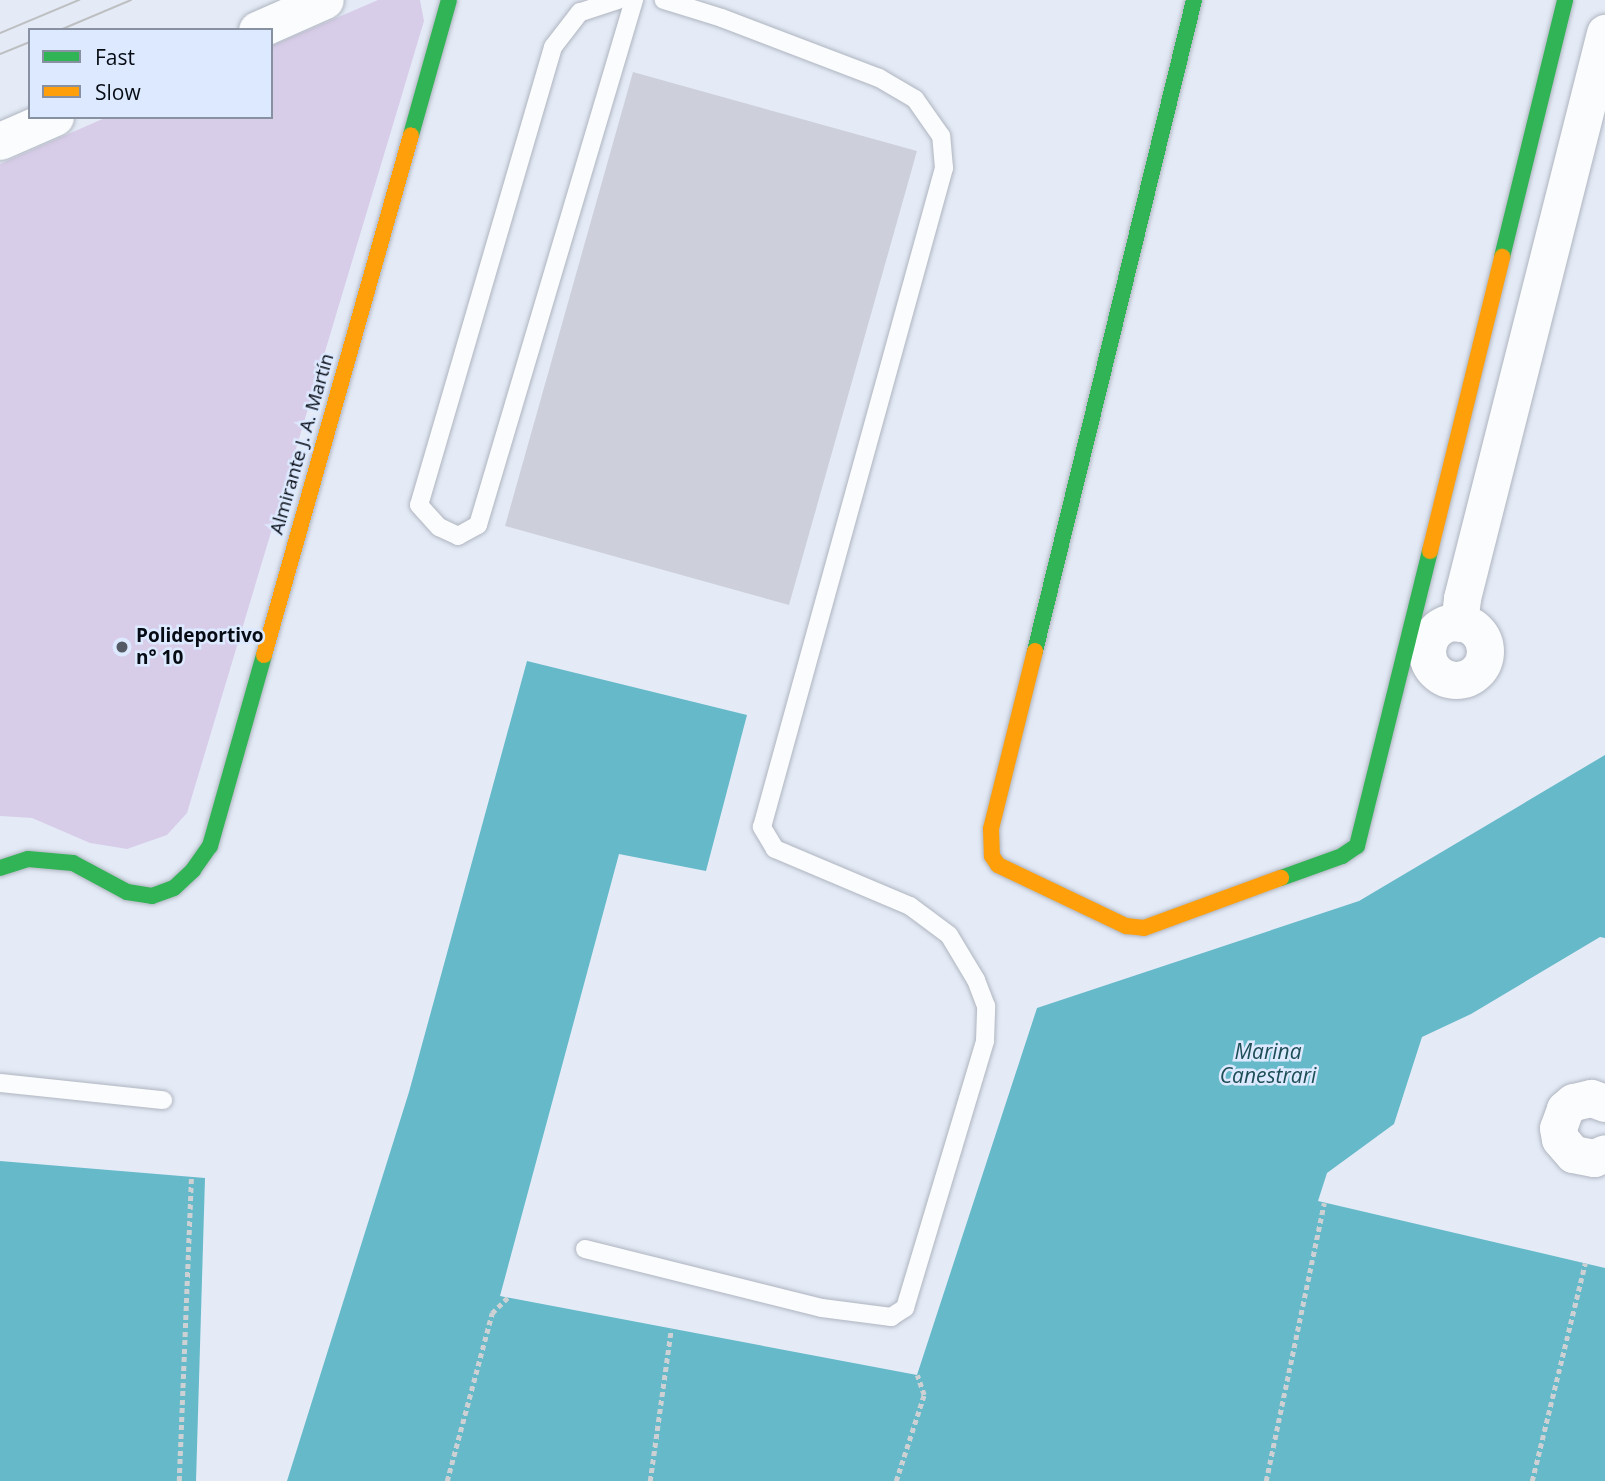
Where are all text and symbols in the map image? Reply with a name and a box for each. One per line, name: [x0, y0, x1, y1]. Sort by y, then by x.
legend: [28, 28, 273, 119]
text: Fast: [95, 43, 135, 71]
text: Slow: [95, 78, 141, 106]
street label: Almirante J. A. Martín: [265, 351, 339, 537]
place label: Polideportivo n° 10: [136, 625, 264, 669]
marker: Polideportivo n° 10: [114, 639, 130, 655]
water label: Marina Canestrari: [1220, 1038, 1316, 1088]

